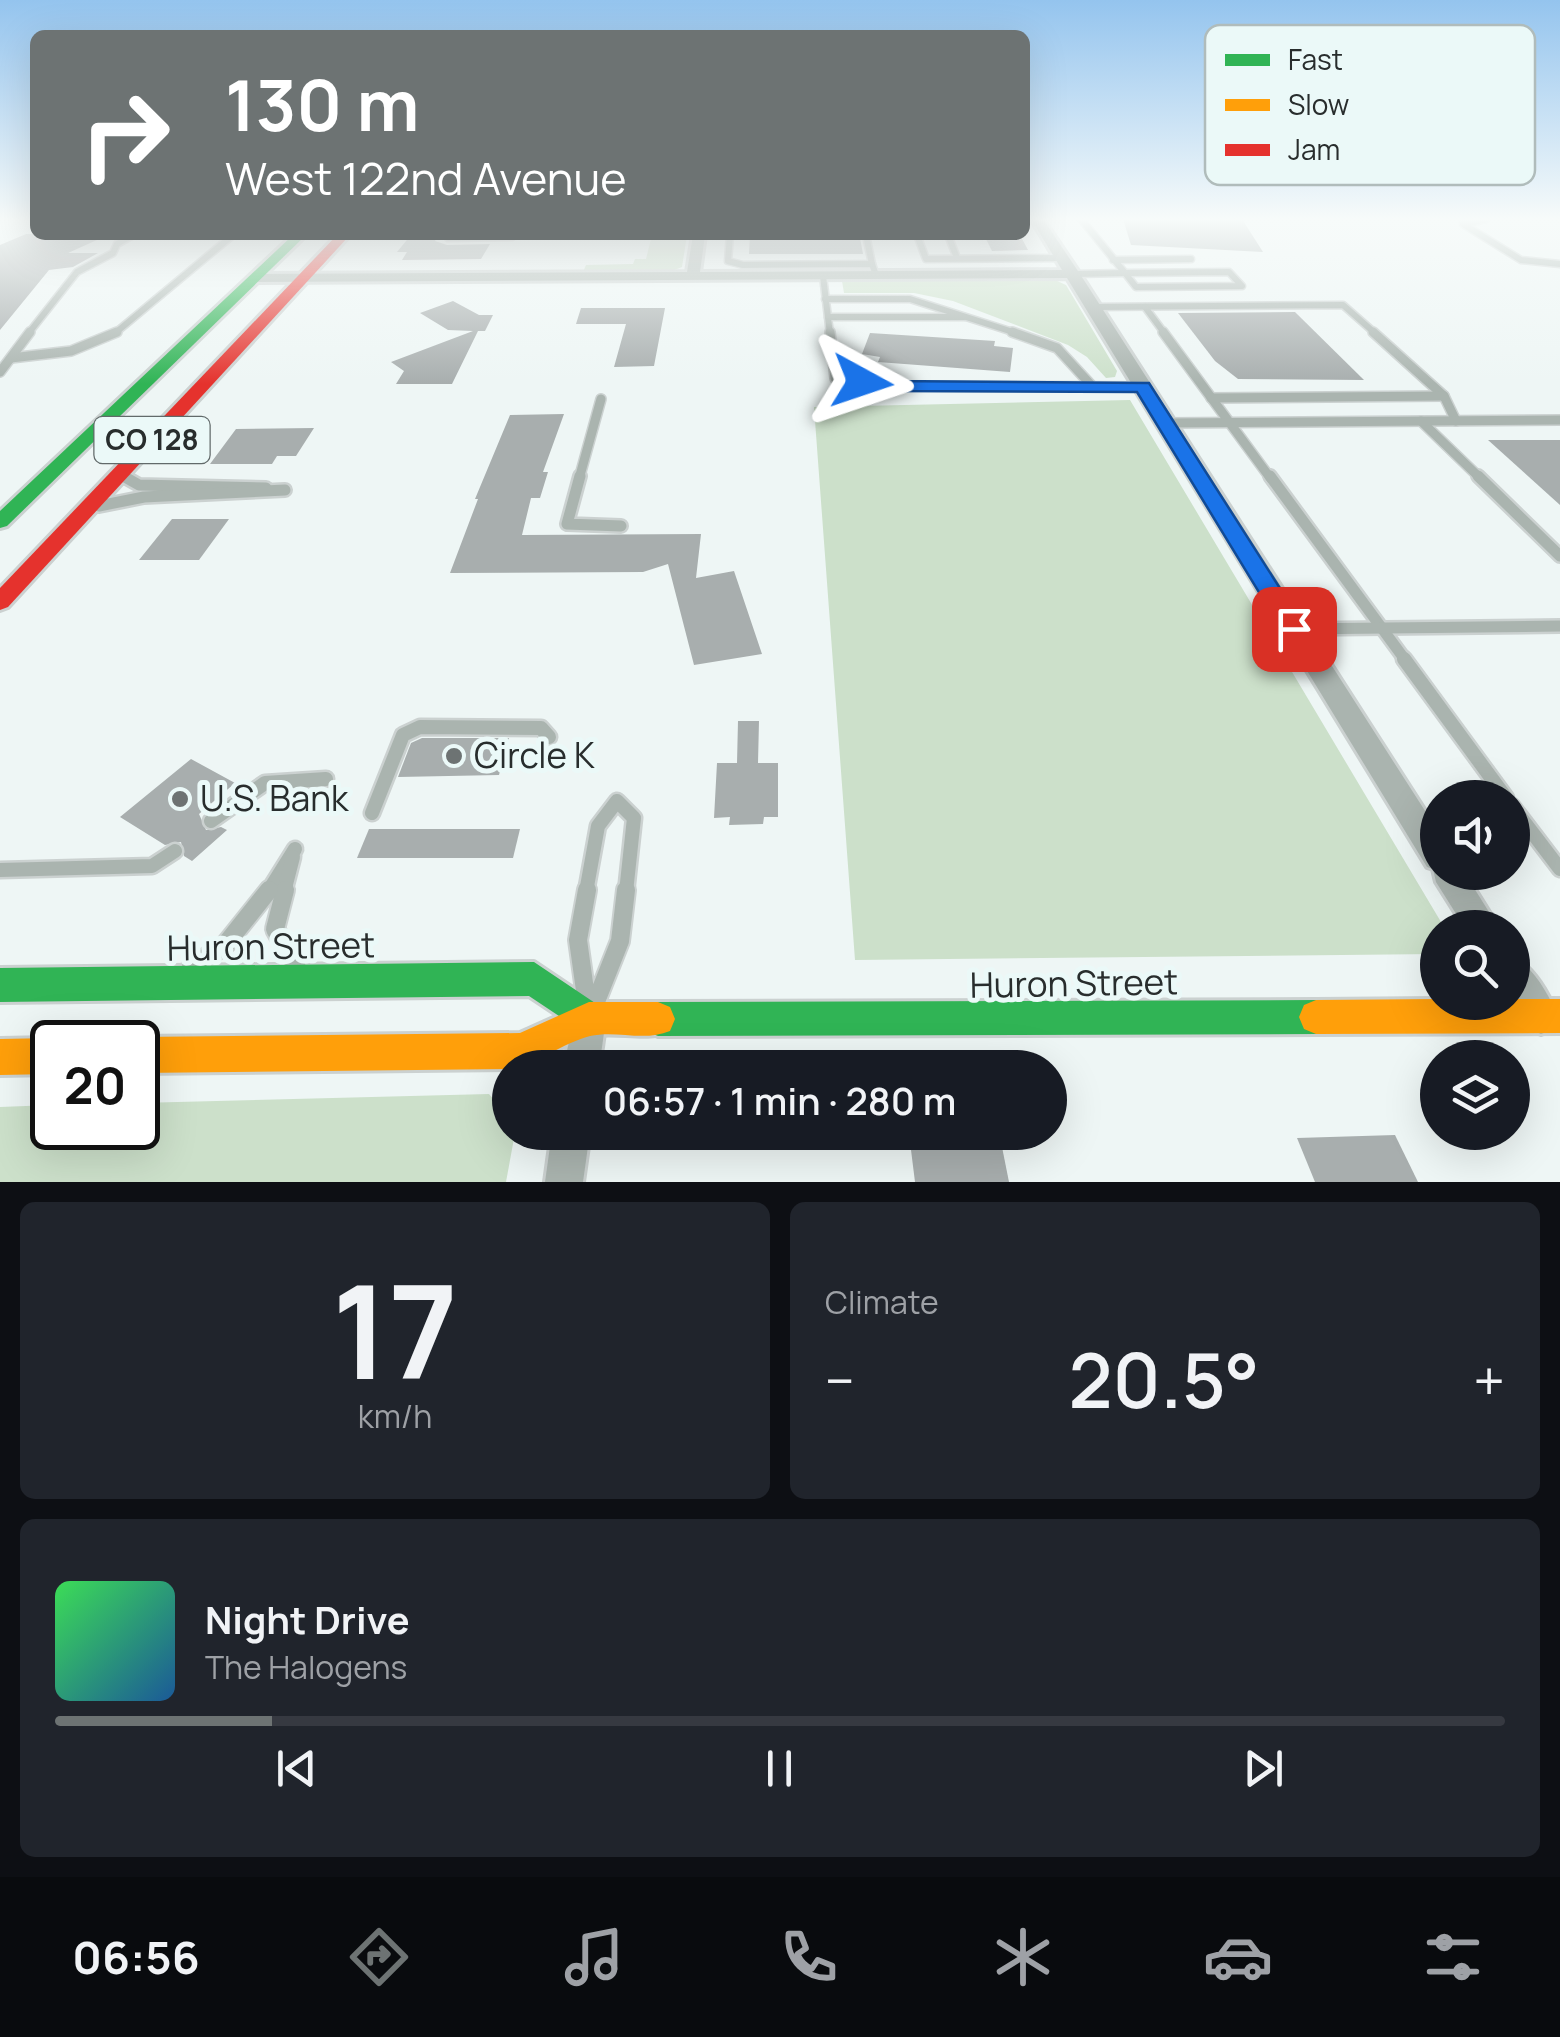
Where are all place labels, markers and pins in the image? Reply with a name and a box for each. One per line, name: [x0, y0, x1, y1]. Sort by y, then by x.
pin: [1252, 587, 1337, 672]
place label: Circle K: [474, 731, 595, 779]
marker: Circle K: [443, 745, 465, 767]
place label: U.S. Bank: [200, 774, 350, 822]
marker: U.S. Bank: [169, 788, 191, 810]

